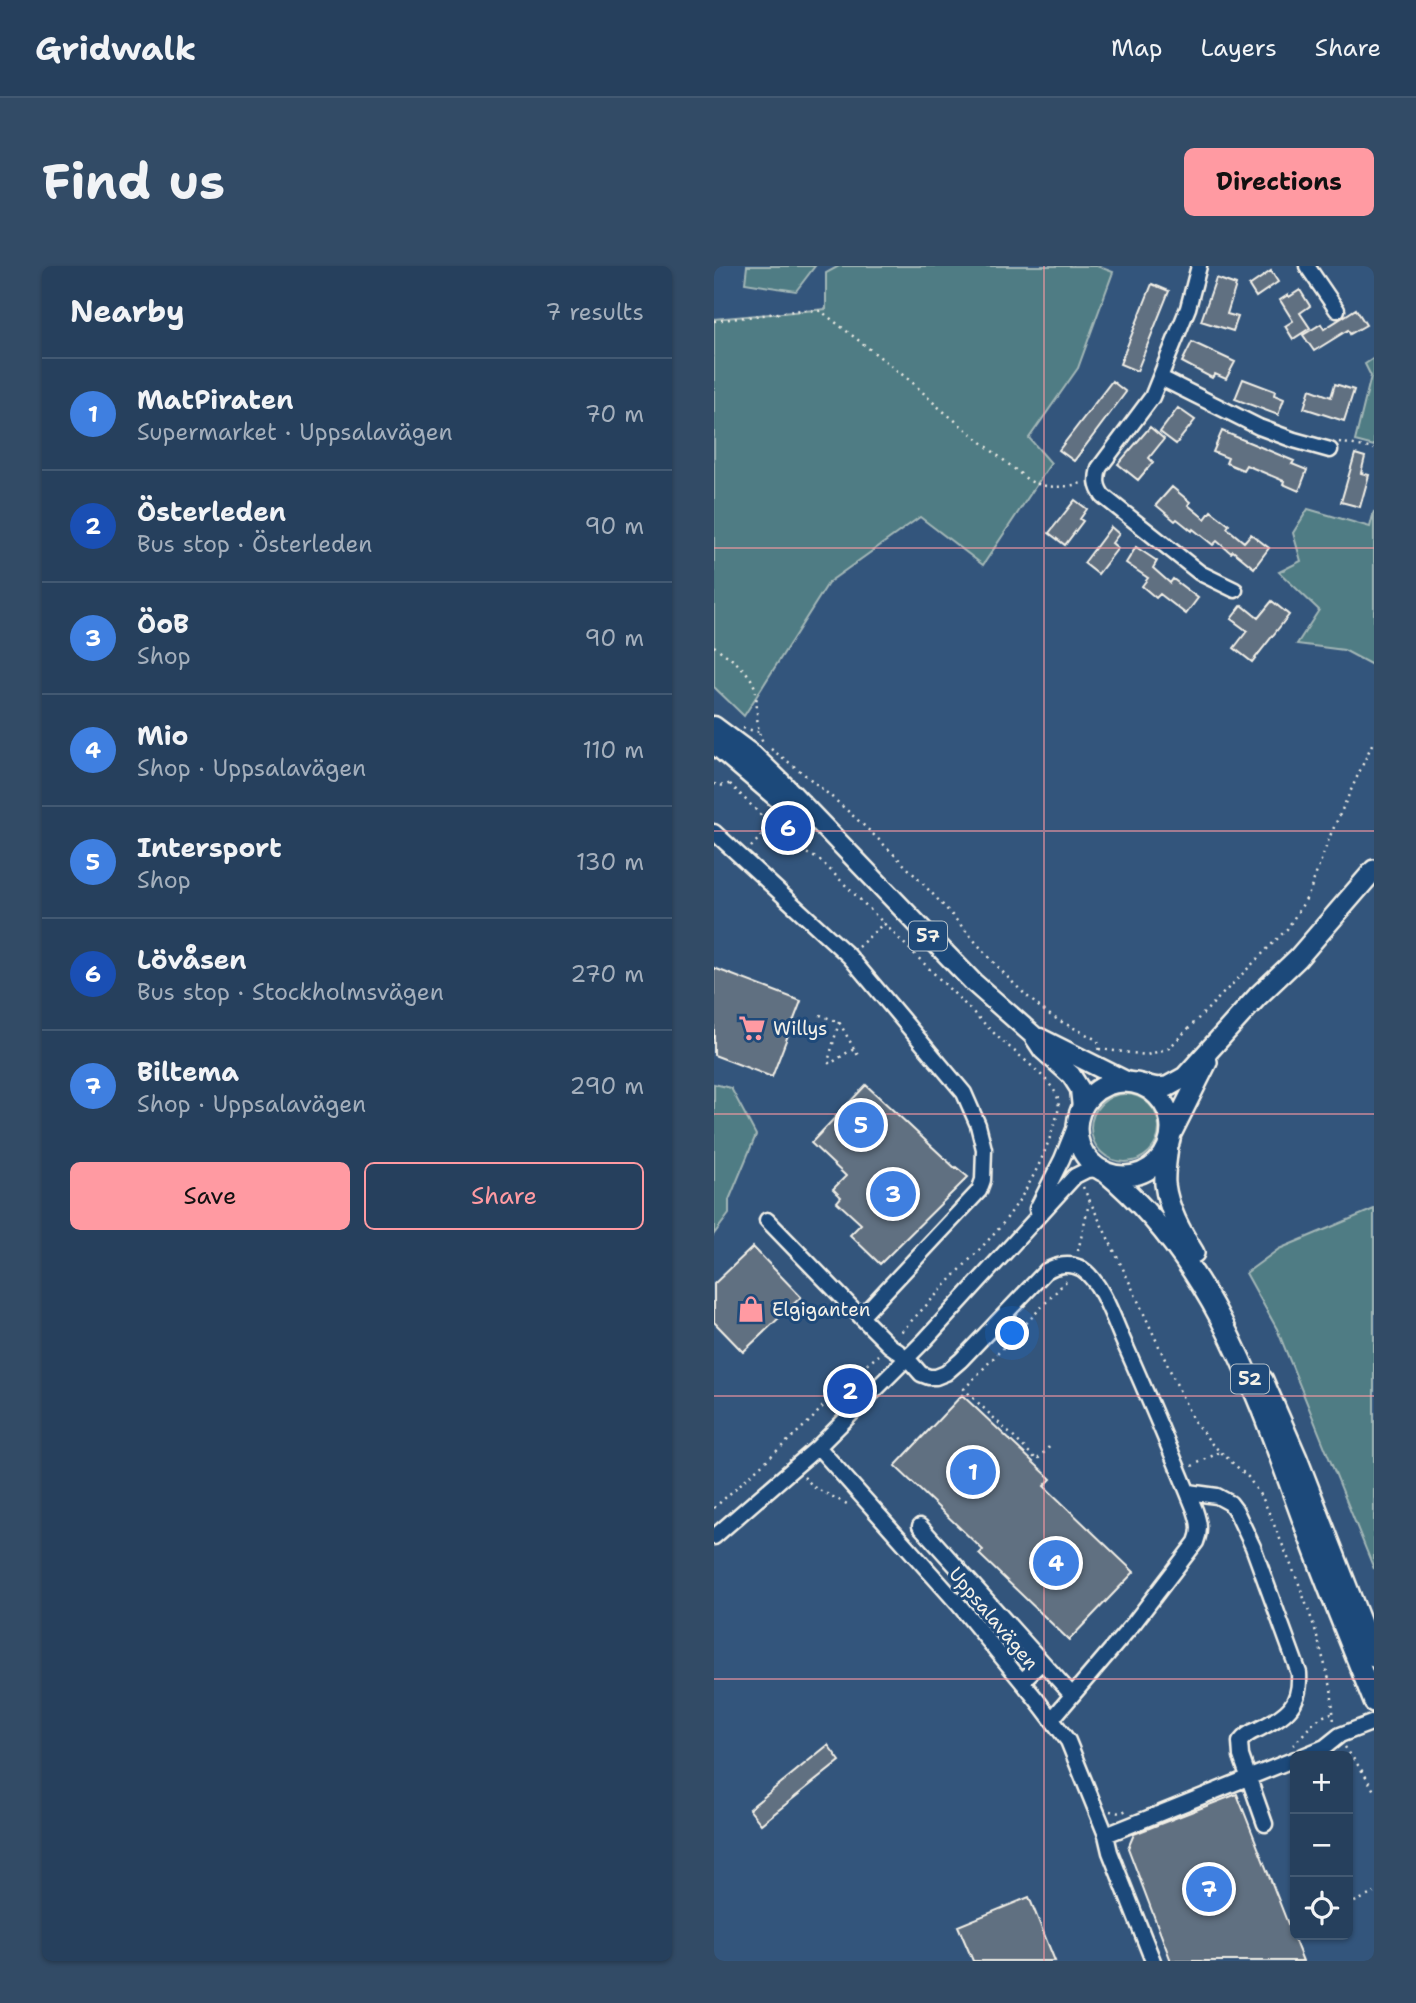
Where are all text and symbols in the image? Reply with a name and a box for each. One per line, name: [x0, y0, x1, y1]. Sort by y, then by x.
text: Gridwalk: [35, 26, 196, 71]
text: Map: [1111, 32, 1162, 64]
text: Layers: [1200, 32, 1277, 64]
text: Share: [1315, 32, 1381, 64]
button: Directions: [1184, 148, 1374, 216]
text: Find us: [42, 149, 225, 215]
text: Nearby: [70, 291, 185, 332]
text: 7 results: [545, 297, 644, 327]
text: MatPiraten: [137, 382, 294, 417]
text: 1: [88, 399, 98, 429]
text: 70 m: [585, 399, 644, 429]
text: Supermarket · Uppsalavägen: [137, 417, 453, 447]
text: Österleden: [137, 494, 286, 529]
text: 2: [85, 511, 101, 541]
text: 90 m: [584, 511, 644, 541]
text: Bus stop · Österleden: [137, 529, 372, 559]
text: ÖoB: [137, 606, 189, 641]
text: 3: [85, 623, 101, 653]
text: 90 m: [584, 623, 644, 653]
text: Shop: [137, 641, 191, 671]
text: Mio: [137, 718, 188, 753]
text: 4: [85, 735, 101, 765]
text: 110 m: [582, 735, 644, 765]
text: Shop · Uppsalavägen: [137, 753, 366, 783]
pin: 6: [765, 802, 811, 854]
text: Intersport: [137, 830, 282, 865]
text: 5: [86, 847, 100, 877]
text: 130 m: [576, 847, 644, 877]
text: Shop: [137, 865, 191, 895]
road number: 57: [909, 922, 947, 950]
text: Lövåsen: [137, 942, 247, 977]
text: 6: [85, 959, 101, 989]
text: 270 m: [570, 959, 644, 989]
text: Bus stop · Stockholmsvägen: [137, 977, 444, 1007]
supermarket icon: Willys: [737, 1013, 767, 1043]
place label: Willys: [773, 1016, 828, 1041]
text: Biltema: [137, 1054, 239, 1089]
text: 7: [85, 1071, 101, 1101]
text: 290 m: [570, 1071, 644, 1101]
text: Shop · Uppsalavägen: [137, 1089, 366, 1119]
pin: 5: [838, 1099, 884, 1151]
button: Save: [70, 1162, 350, 1230]
button: Share: [364, 1162, 644, 1230]
pin: 3: [870, 1168, 916, 1220]
shop icon: Elgiganten: [736, 1294, 766, 1324]
place label: Elgiganten: [772, 1297, 870, 1322]
your location: [995, 1316, 1029, 1350]
road number: 52: [1231, 1364, 1269, 1394]
pin: 2: [827, 1365, 873, 1417]
pin: 1: [950, 1446, 996, 1498]
pin: 4: [1033, 1537, 1079, 1589]
street label: Uppsalavägen: [943, 1562, 1044, 1675]
map controls: [1290, 1751, 1353, 1940]
button: +: [1290, 1751, 1353, 1814]
button: −: [1290, 1814, 1353, 1877]
pin: 7: [1186, 1863, 1232, 1915]
button: locate: [1290, 1877, 1353, 1940]

